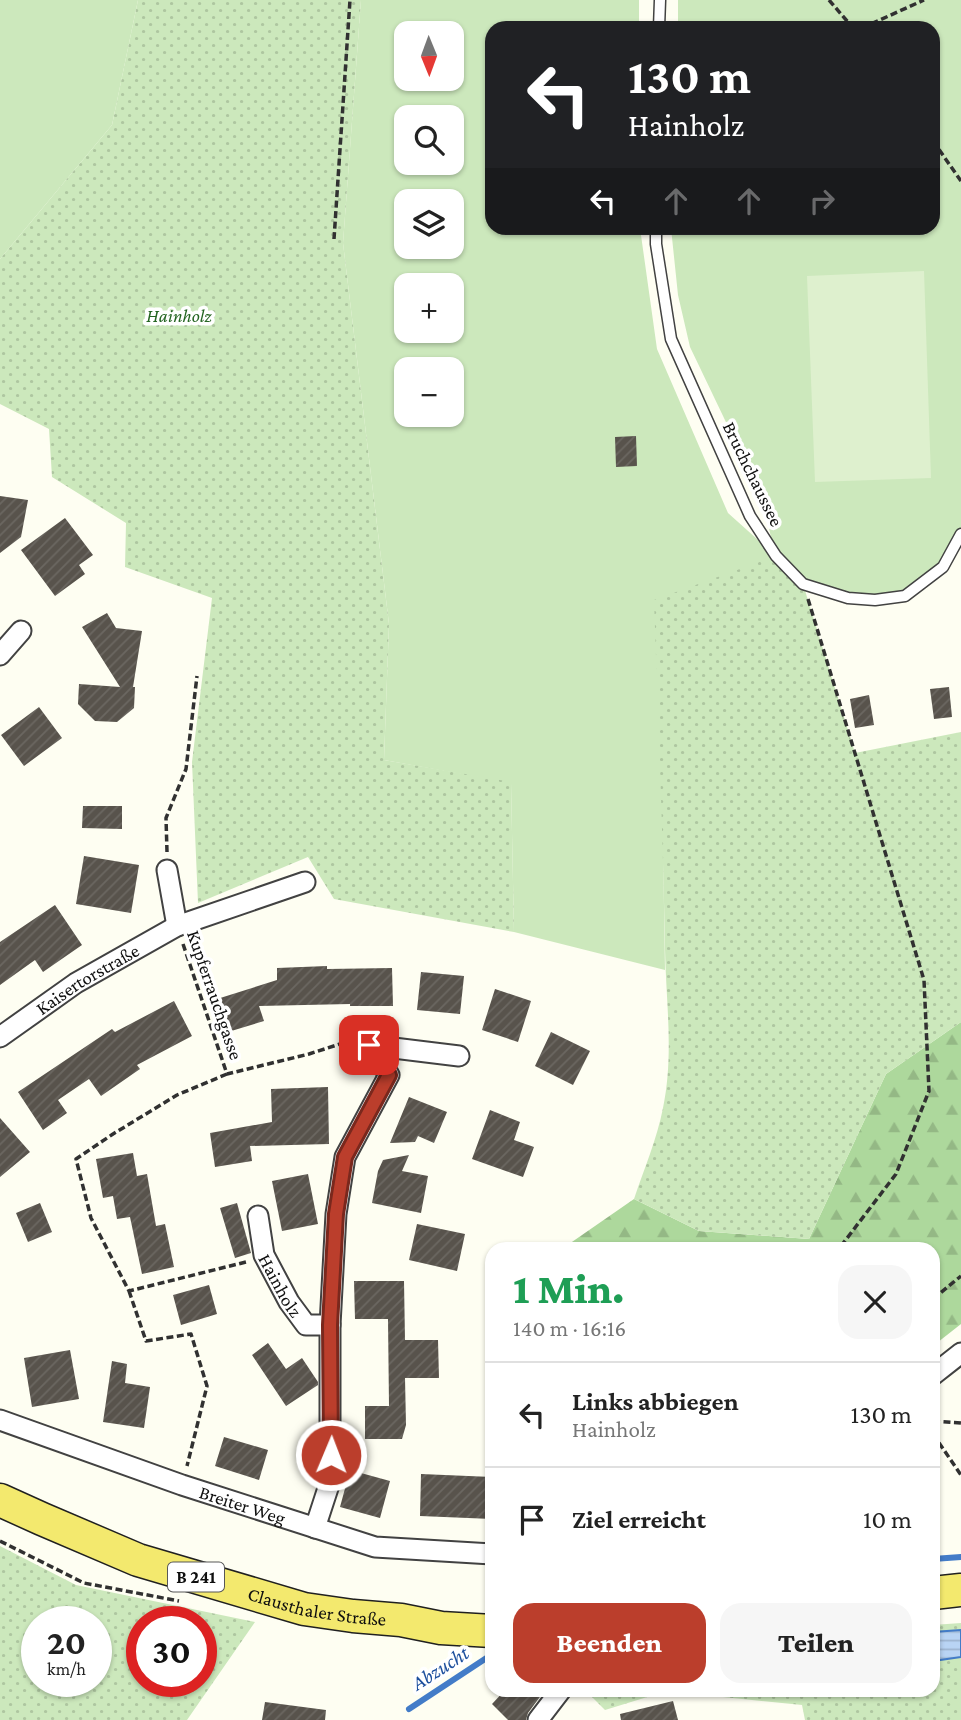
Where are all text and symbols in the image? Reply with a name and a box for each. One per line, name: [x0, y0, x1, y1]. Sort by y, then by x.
north arrow: [394, 21, 464, 91]
map controls: [394, 21, 464, 427]
icon: left: [513, 49, 604, 140]
text: 130 m: [628, 49, 751, 104]
button: search: [394, 105, 464, 175]
text: Hainholz: [628, 107, 744, 143]
icon: left: [584, 182, 622, 220]
icon: ahead: [657, 182, 695, 220]
icon: ahead: [730, 182, 768, 220]
icon: right: [803, 182, 841, 220]
button: layers: [394, 189, 464, 259]
button: +: [394, 273, 464, 343]
park label: Hainholz: [146, 305, 212, 326]
button: −: [394, 357, 464, 427]
street label: Bruchchaussee: [719, 418, 787, 530]
street label: Kupferrauchgasse: [183, 927, 247, 1063]
street label: Kaisertorstraße: [32, 939, 142, 1019]
pin: [339, 1015, 399, 1075]
icon: arrive: [350, 1026, 388, 1064]
street label: Hainholz: [255, 1250, 307, 1321]
text: 1 Min.: [513, 1265, 625, 1312]
button: close: [838, 1265, 912, 1339]
text: 140 m · 16:16: [513, 1315, 626, 1341]
text: Links abbiegen: [572, 1387, 739, 1416]
icon: left: [513, 1396, 551, 1434]
text: 130 m: [851, 1400, 912, 1429]
text: Hainholz: [572, 1416, 656, 1442]
position arrow: [294, 1418, 368, 1492]
street label: Breiter Weg: [197, 1481, 288, 1528]
icon: arrive: [513, 1501, 551, 1539]
text: Ziel erreicht: [572, 1505, 706, 1534]
text: 10 m: [863, 1505, 912, 1534]
road number: B 241: [168, 1562, 224, 1592]
street label: Clausthaler Straße: [245, 1583, 387, 1629]
button: Beenden: [513, 1603, 706, 1683]
button: Teilen: [720, 1603, 912, 1683]
speed limit sign: 30: [126, 1606, 217, 1697]
text: 20: [47, 1623, 86, 1662]
water label: Abzucht: [406, 1640, 474, 1696]
text: km/h: [47, 1659, 86, 1679]

